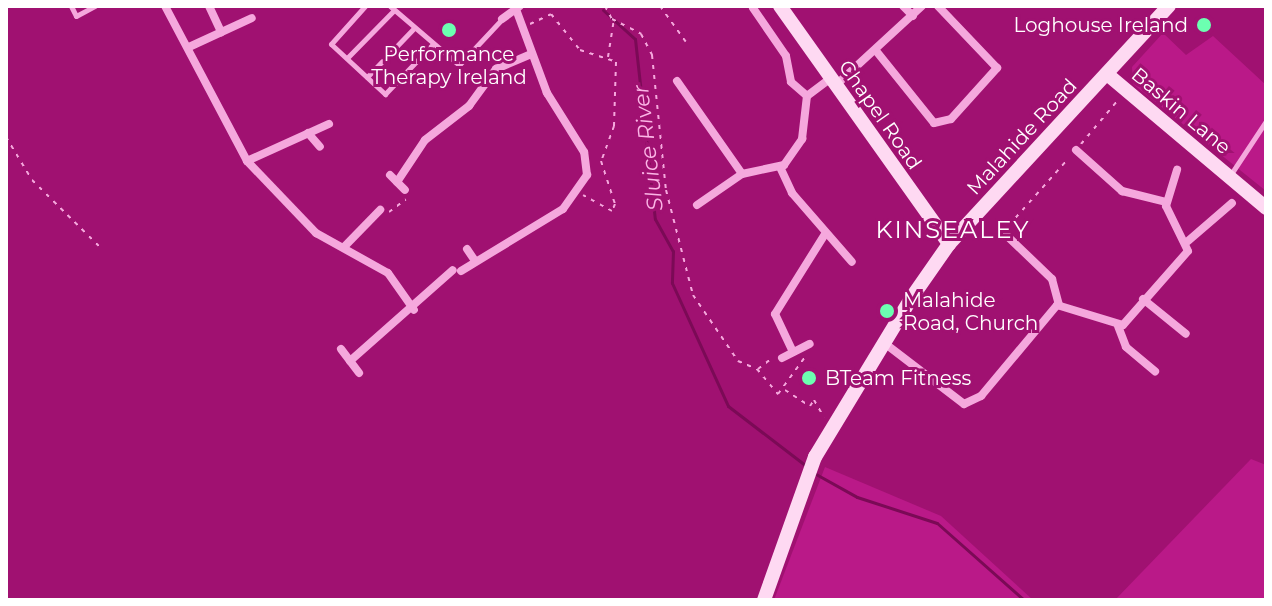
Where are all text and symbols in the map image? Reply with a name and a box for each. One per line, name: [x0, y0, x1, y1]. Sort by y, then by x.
place label: Loghouse Ireland: [1013, 13, 1188, 37]
marker: Loghouse Ireland: [1195, 16, 1213, 34]
marker: Performance Therapy Ireland: [440, 21, 458, 39]
place label: Performance Therapy Ireland: [371, 42, 527, 89]
street label: Chapel Road: [833, 56, 927, 174]
street label: Baskin Lane: [1127, 63, 1235, 159]
street label: Malahide Road: [962, 74, 1082, 200]
water label: Sluice River: [627, 83, 669, 213]
district label: KINSEALEY: [875, 216, 1031, 244]
place label: Malahide Road, Church: [903, 288, 1038, 335]
marker: Malahide Road, Church: [878, 302, 896, 320]
place label: BTeam Fitness: [825, 366, 971, 390]
marker: BTeam Fitness: [800, 369, 818, 387]

